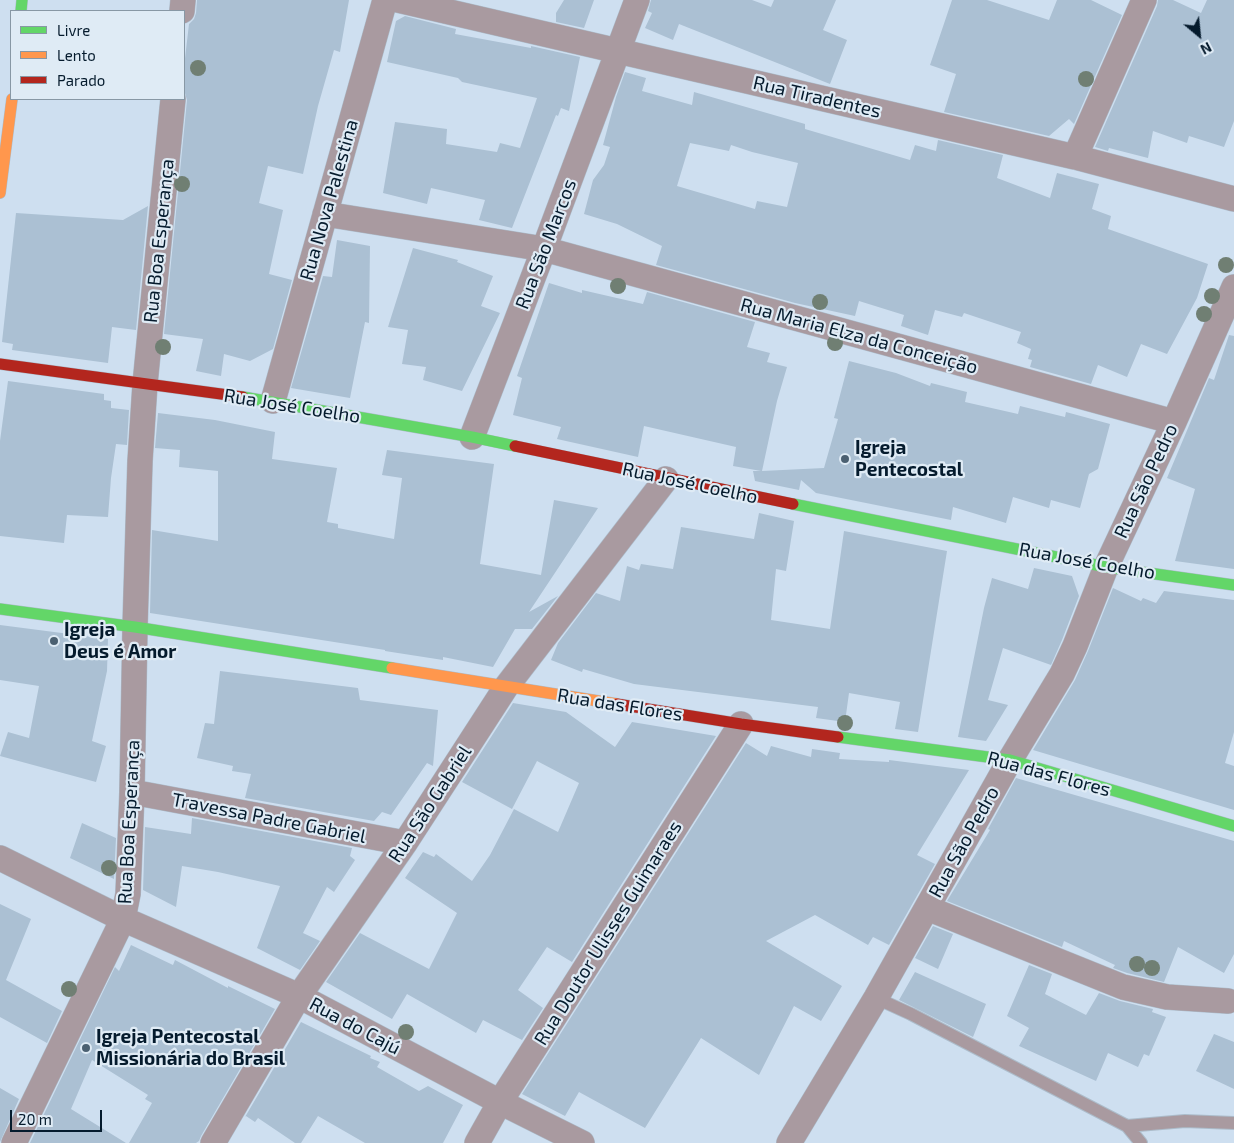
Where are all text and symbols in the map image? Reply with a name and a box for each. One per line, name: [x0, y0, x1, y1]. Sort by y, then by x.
legend: [10, 10, 185, 100]
north arrow: [1174, 10, 1224, 60]
text: Livre: [57, 21, 90, 39]
text: N: [1198, 39, 1215, 59]
text: Lento: [57, 46, 96, 64]
text: Parado: [57, 71, 105, 89]
street label: Rua Tiradentes: [751, 71, 883, 123]
street label: Rua Nova Palestina: [295, 117, 363, 283]
street label: Rua Boa Esperança: [139, 158, 179, 324]
street label: Rua São Marcos: [511, 176, 581, 312]
street label: Rua Maria Elza da Conceição: [738, 293, 980, 379]
street label: Rua José Coelho: [222, 384, 362, 428]
street label: Rua São Pedro: [1110, 420, 1182, 542]
place label: Igreja Pentecostal: [855, 437, 963, 481]
marker: Igreja Pentecostal: [839, 453, 851, 465]
street label: Rua José Coelho: [620, 458, 760, 508]
street label: Rua José Coelho: [1017, 538, 1157, 584]
place label: Igreja Deus é Amor: [64, 619, 176, 663]
marker: Igreja Deus é Amor: [48, 635, 60, 647]
street label: Rua das Flores: [556, 684, 684, 726]
street label: Rua Boa Esperança: [113, 739, 145, 905]
street label: Rua São Gabriel: [384, 741, 476, 867]
street label: Rua das Flores: [985, 747, 1113, 801]
street label: Rua São Pedro: [924, 782, 1004, 902]
street label: Travessa Padre Gabriel: [170, 788, 368, 848]
street label: Rua Doutor Ulisses Guimaraes: [529, 817, 687, 1049]
street label: Rua do Cajú: [306, 992, 404, 1060]
place label: Igreja Pentecostal Missionária do Brasil: [96, 1026, 285, 1070]
marker: Igreja Pentecostal Missionária do Brasil: [80, 1042, 92, 1054]
scale bar: [12, 1100, 105, 1132]
text: 20 m: [18, 1110, 52, 1128]

